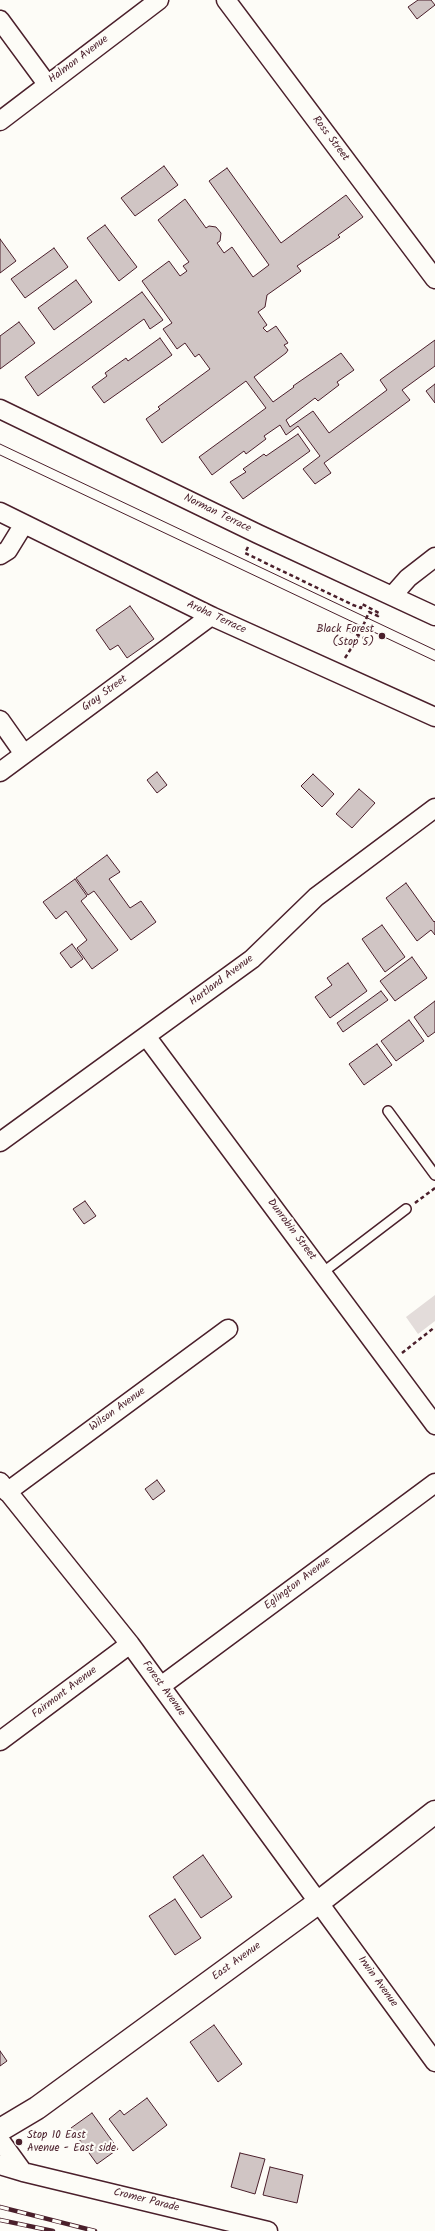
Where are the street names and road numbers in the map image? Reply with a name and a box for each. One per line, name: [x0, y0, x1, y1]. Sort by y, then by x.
street label: Halmon Avenue: [46, 33, 112, 87]
street label: Ross Street: [309, 114, 351, 164]
street label: Norman Terrace: [181, 492, 253, 536]
street label: Aroha Terrace: [184, 599, 248, 637]
street label: Gray Street: [80, 673, 130, 715]
street label: Hartland Avenue: [188, 953, 256, 1009]
street label: Dunrobin Street: [264, 1197, 318, 1263]
street label: Wilson Avenue: [87, 1385, 149, 1435]
street label: Eglington Avenue: [262, 1555, 334, 1613]
street label: Forest Avenue: [139, 1659, 187, 1719]
street label: Fairmont Avenue: [30, 1664, 100, 1722]
street label: East Avenue: [210, 1940, 264, 1984]
street label: Irwin Avenue: [354, 1954, 400, 2010]
street label: Cromer Parade: [112, 2186, 180, 2216]

